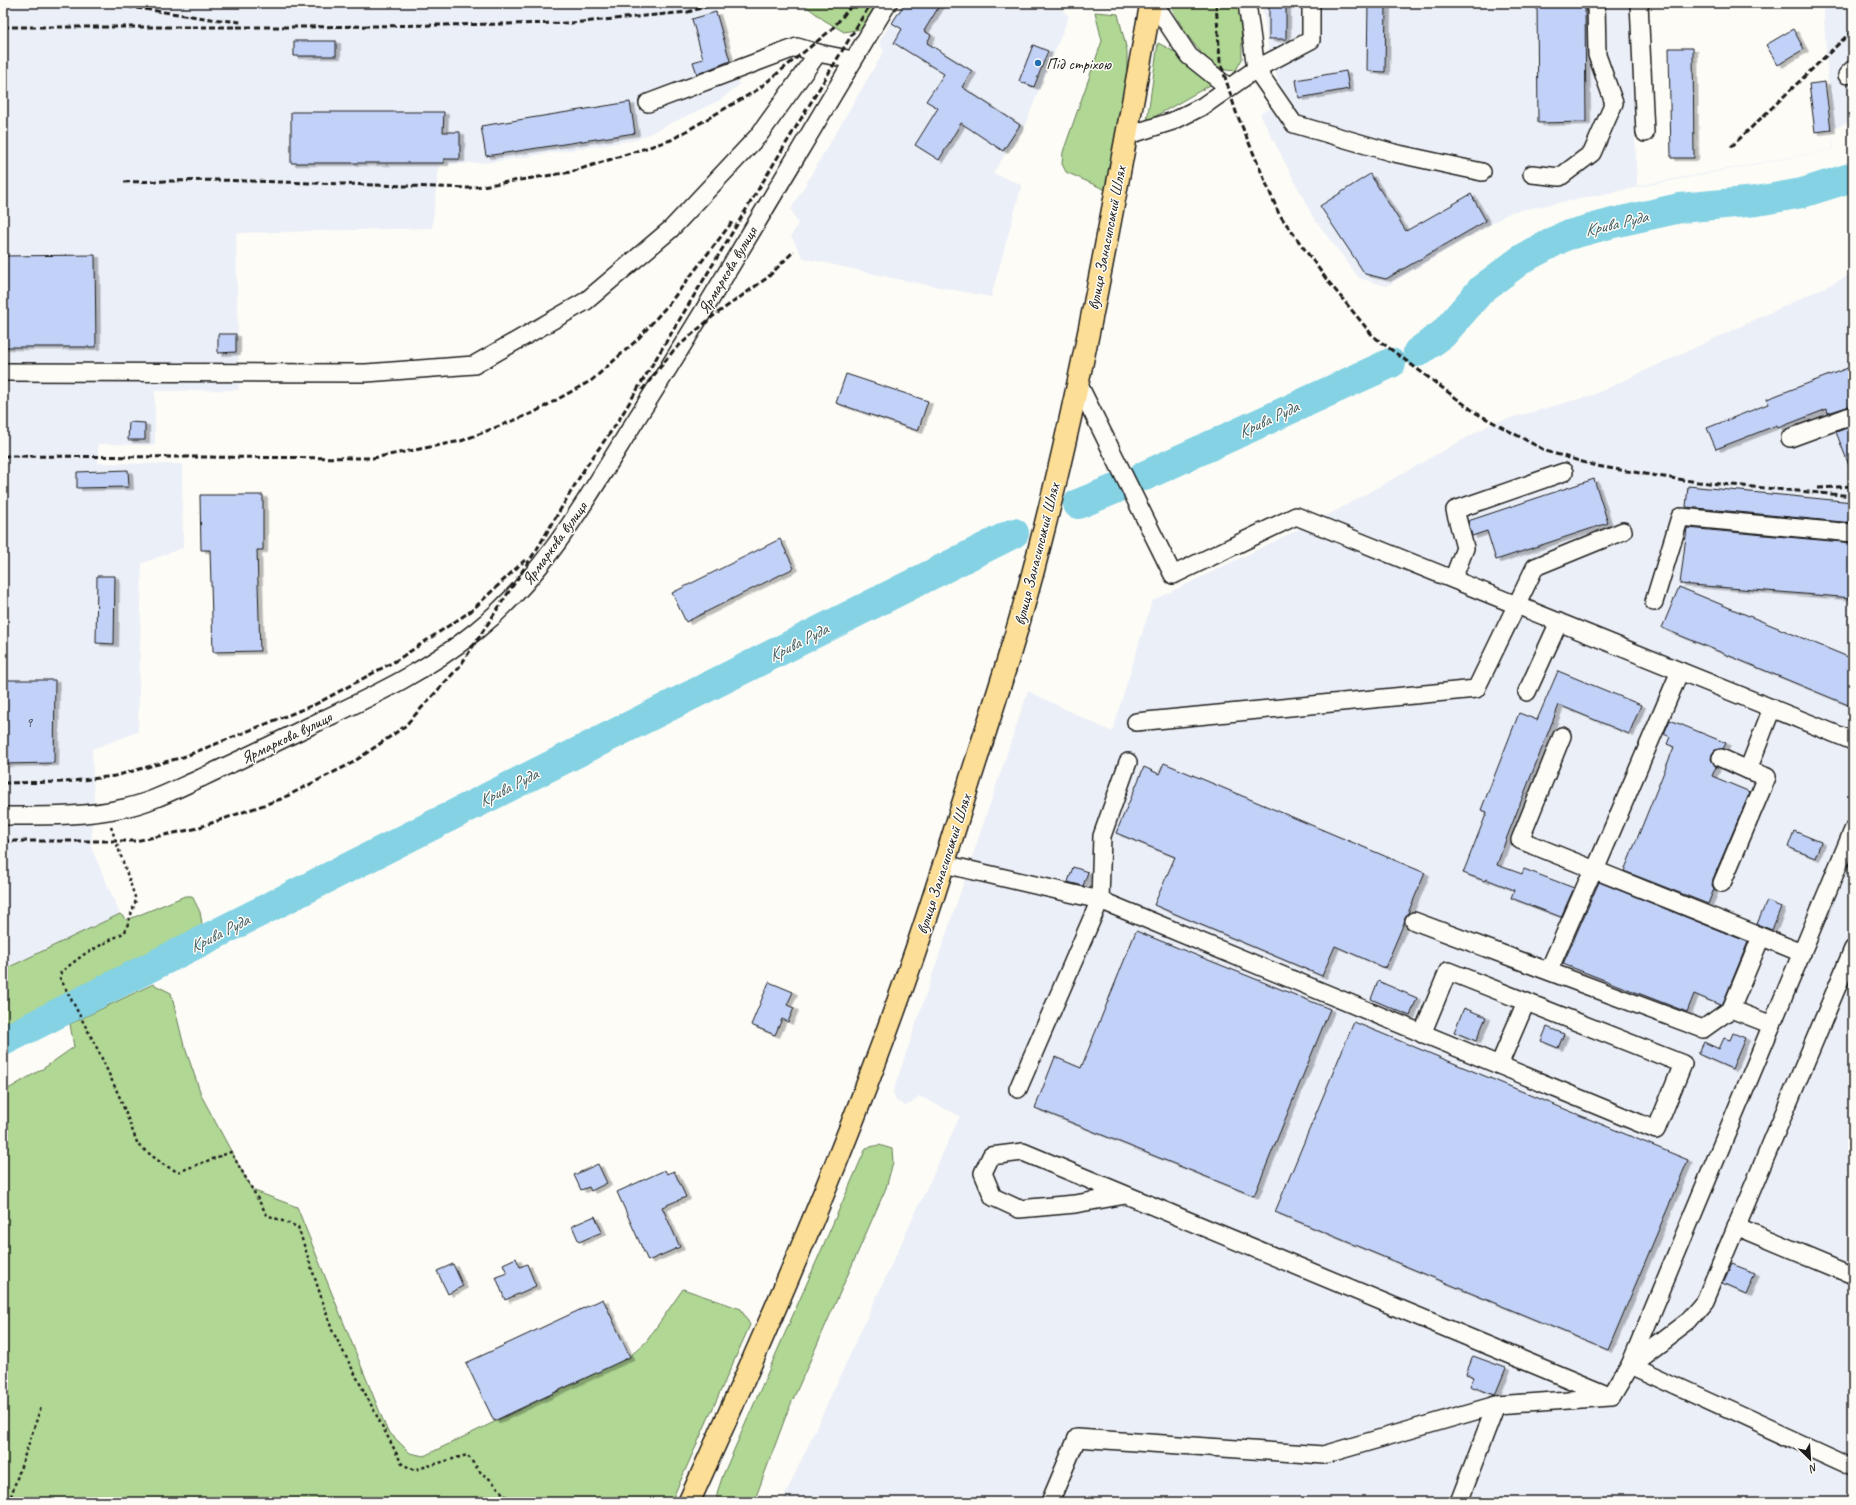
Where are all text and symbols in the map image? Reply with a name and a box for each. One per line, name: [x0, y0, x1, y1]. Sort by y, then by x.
place label: Під стріхою: [1046, 54, 1112, 74]
marker: Під стріхою: [1033, 58, 1043, 68]
street label: вулиця Занасипський Шлях: [1083, 163, 1131, 312]
water label: Крива Руда: [1583, 206, 1651, 241]
street label: Ярмаркова вулиця: [694, 222, 763, 318]
water label: Крива Руда: [1235, 396, 1303, 442]
street label: вулиця Занасипський Шлях: [1010, 479, 1065, 628]
street label: Ярмаркова вулиця: [518, 497, 593, 589]
water label: Крива Руда: [765, 618, 833, 666]
street label: Ярмаркова вулиця: [238, 707, 336, 768]
house number: 9: [26, 714, 34, 731]
water label: Крива Руда: [475, 763, 543, 811]
street label: вулиця Занасипський Шлях: [912, 790, 976, 937]
water label: Крива Руда: [186, 909, 254, 957]
north arrow: [1790, 1439, 1830, 1479]
text: N: [1806, 1460, 1820, 1477]

